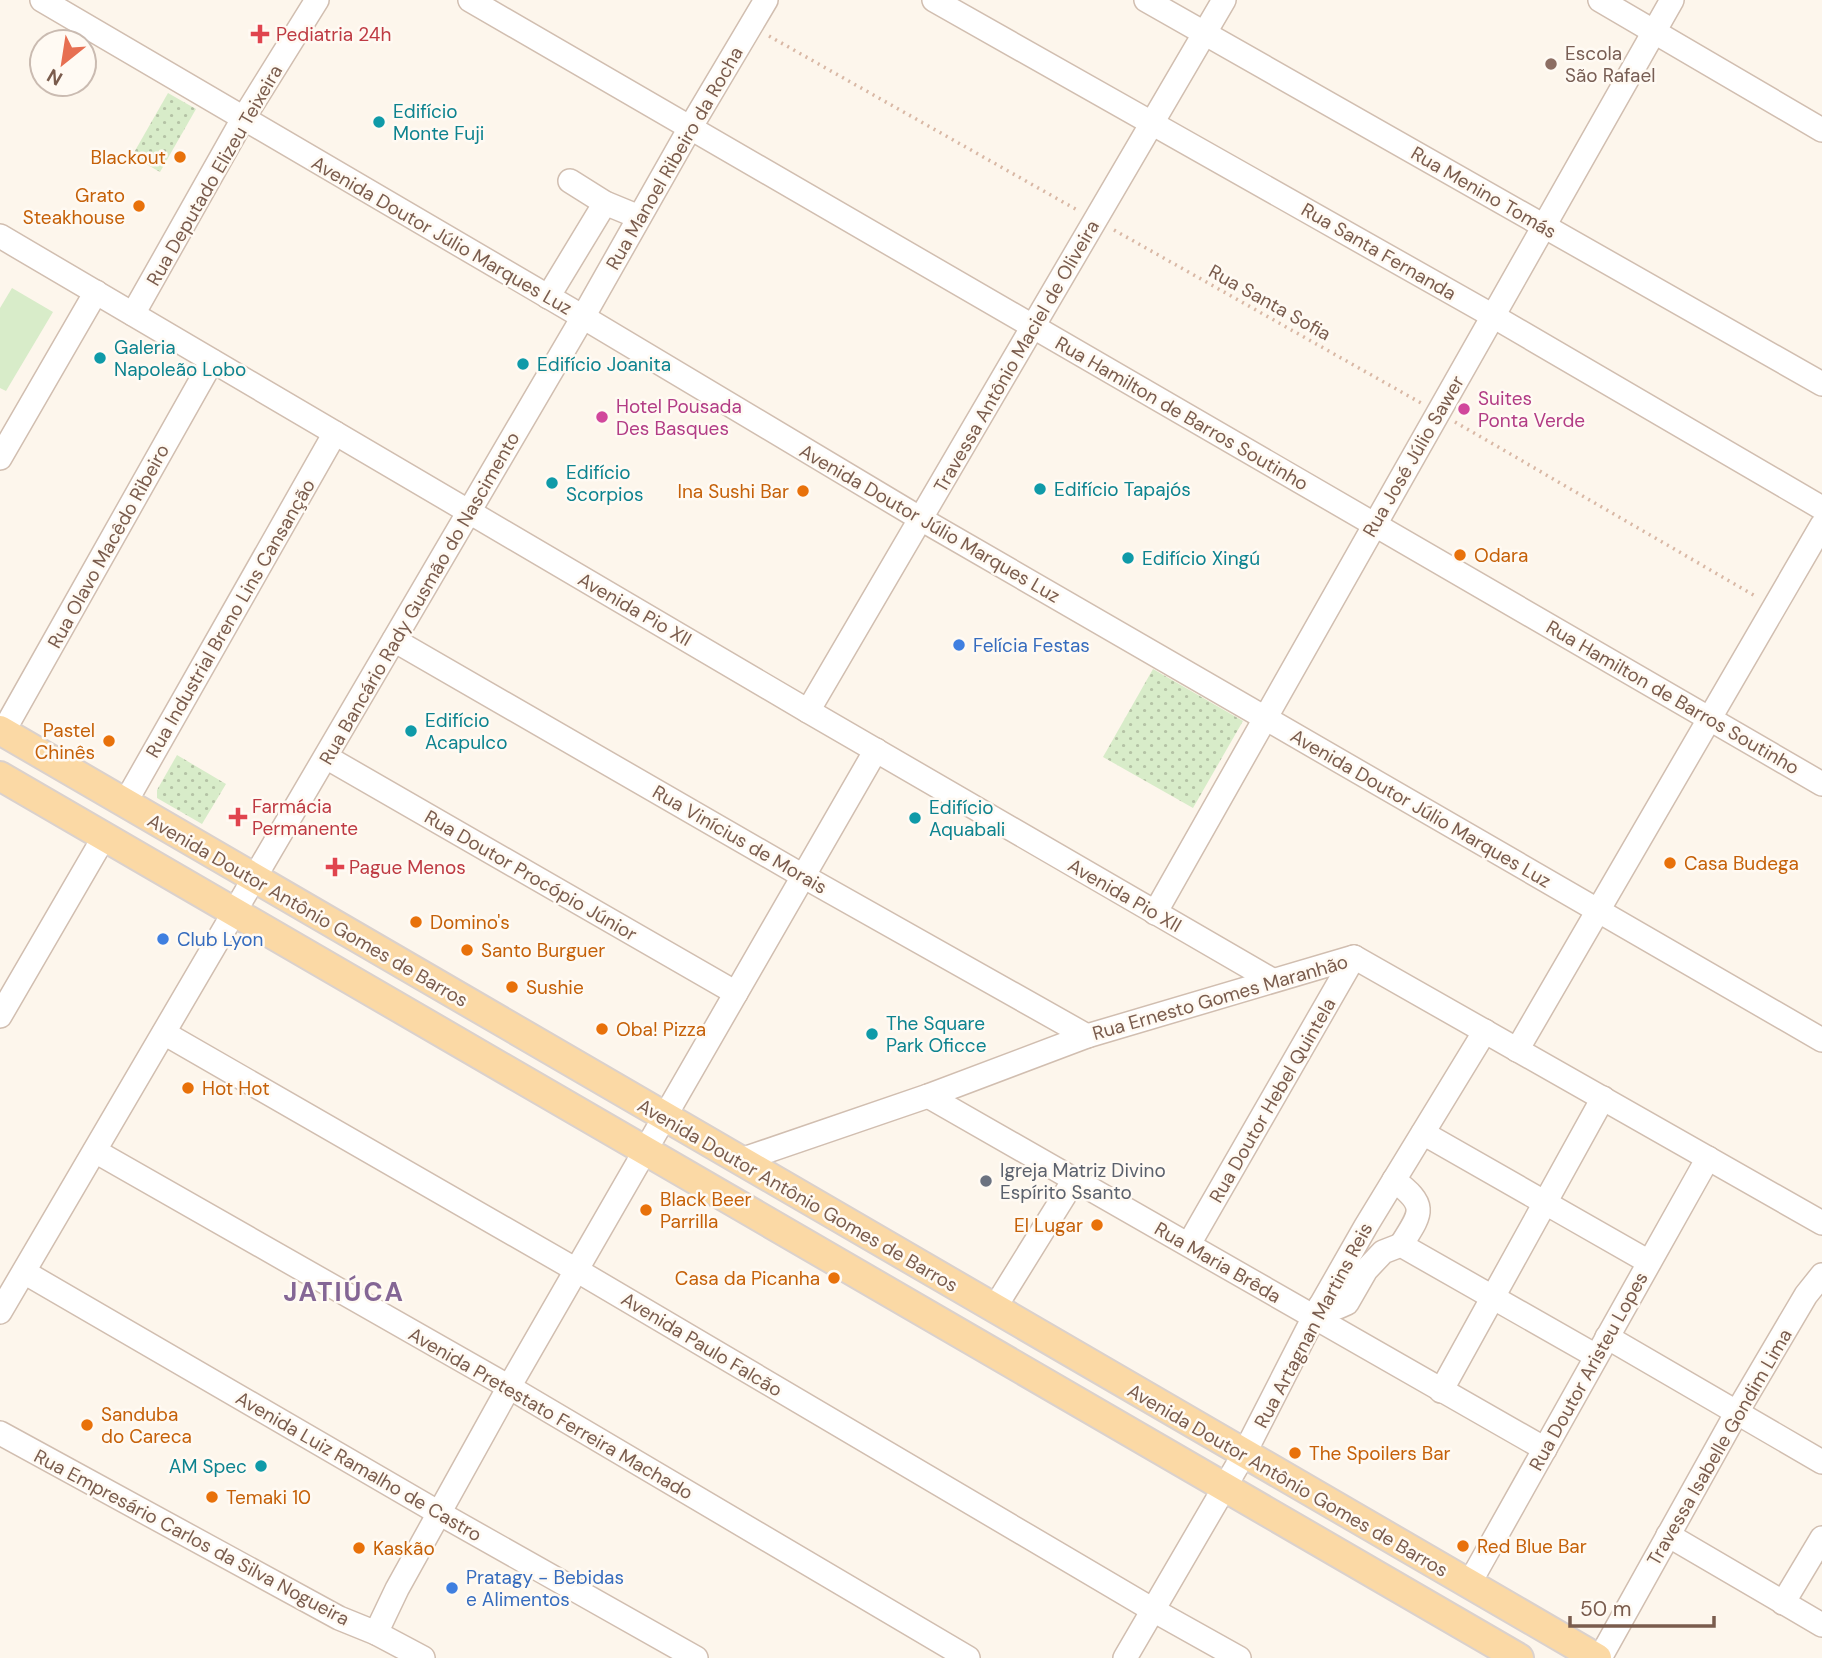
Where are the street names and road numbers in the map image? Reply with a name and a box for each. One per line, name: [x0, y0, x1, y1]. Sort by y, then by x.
street label: Rua Manoel Ribeiro da Rocha: [600, 42, 749, 274]
street label: Rua Deputado Elizeu Teixeira: [141, 60, 288, 290]
street label: Rua Menino Tomás: [1406, 141, 1561, 244]
street label: Avenida Doutor Júlio Marques Luz: [307, 150, 577, 320]
street label: Rua Santa Fernanda: [1297, 197, 1461, 306]
street label: Travessa Antônio Maciel de Oliveira: [928, 216, 1105, 497]
street label: Rua Santa Sofia: [1204, 259, 1335, 346]
street label: Rua Hamilton de Barros Soutinho: [1051, 331, 1313, 496]
street label: Rua José Júlio Sawer: [1357, 371, 1470, 541]
street label: Rua Bancário Rady Gusmão do Nascimento: [314, 427, 525, 769]
street label: Avenida Doutor Júlio Marques Luz: [795, 438, 1065, 608]
street label: Rua Olavo Macêdo Ribeiro: [42, 440, 175, 653]
street label: Rua Industrial Breno Lins Cansanção: [140, 474, 321, 762]
street label: Avenida Pio XII: [574, 567, 696, 652]
street label: Rua Hamilton de Barros Soutinho: [1542, 615, 1804, 780]
street label: Avenida Doutor Júlio Marques Luz: [1286, 723, 1556, 893]
street label: Rua Vinícius de Morais: [648, 779, 831, 900]
street label: Rua Doutor Procópio Júnior: [420, 804, 642, 947]
street label: Avenida Doutor Antônio Gomes de Barros: [143, 808, 473, 1013]
street label: Avenida Pio XII: [1064, 853, 1186, 938]
street label: Rua Ernesto Gomes Maranhão: [1089, 949, 1351, 1046]
street label: Rua Doutor Hebel Quintela: [1203, 993, 1341, 1207]
street label: Avenida Doutor Antônio Gomes de Barros: [633, 1093, 963, 1298]
street label: Rua Maria Brêda: [1150, 1216, 1286, 1309]
street label: Rua Artagnan Martins Reis: [1249, 1218, 1378, 1432]
street label: Rua Doutor Aristeu Lopes: [1523, 1267, 1654, 1475]
street label: Avenida Paulo Falcão: [617, 1286, 787, 1402]
street label: Avenida Pretestato Ferreira Machado: [404, 1321, 698, 1505]
street label: Travessa Isabelle Gondim Lima: [1641, 1324, 1798, 1570]
street label: Avenida Doutor Antônio Gomes de Barros: [1123, 1378, 1453, 1583]
street label: Avenida Luiz Ramalho de Castro: [231, 1386, 486, 1547]
street label: Rua Empresário Carlos da Silva Nogueira: [30, 1443, 354, 1632]

